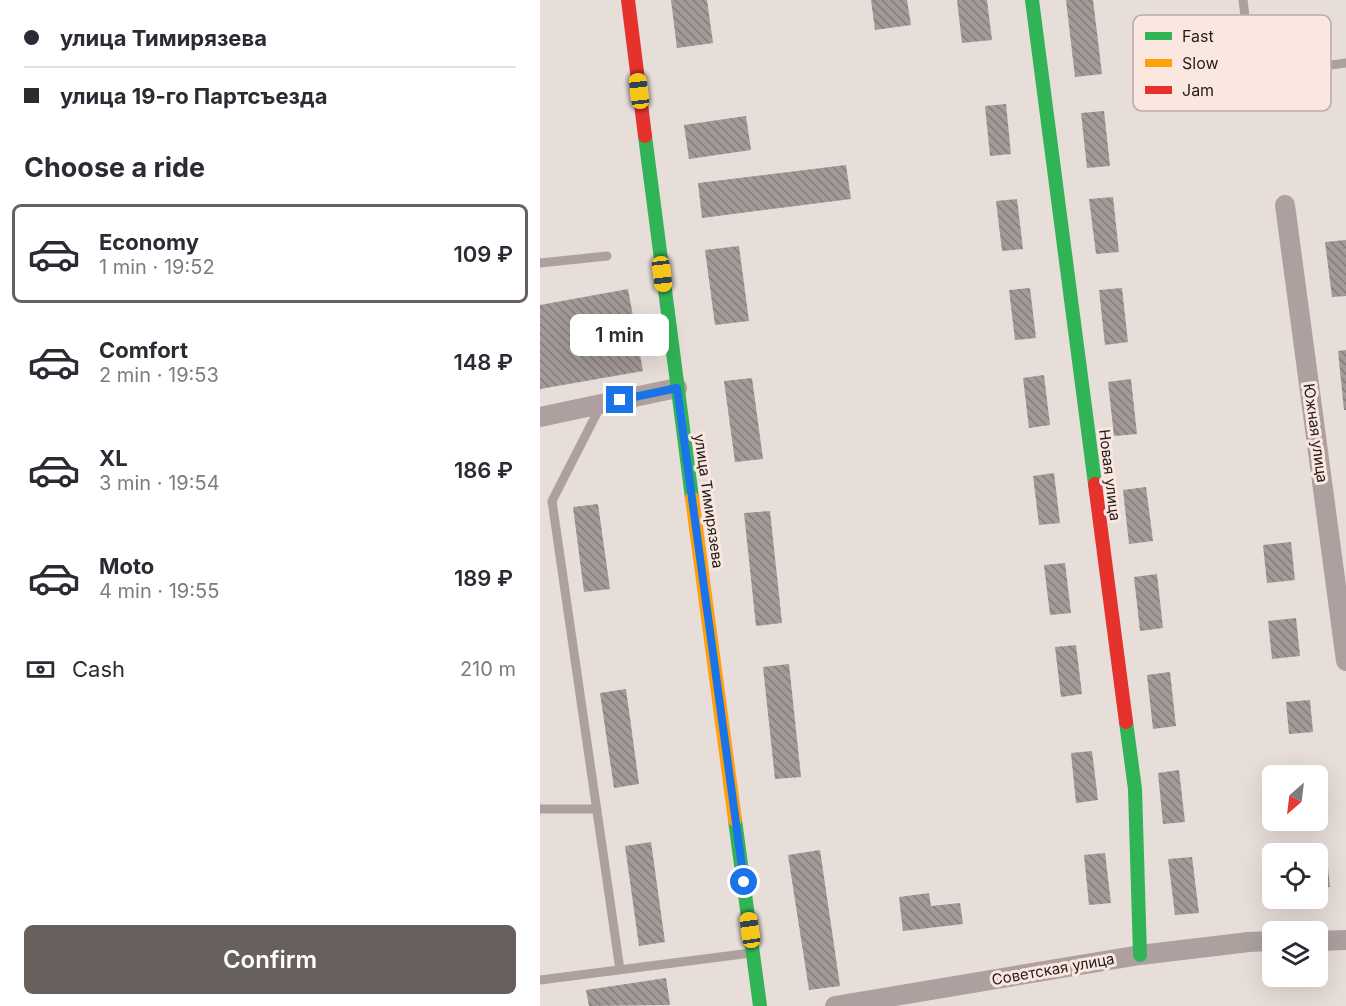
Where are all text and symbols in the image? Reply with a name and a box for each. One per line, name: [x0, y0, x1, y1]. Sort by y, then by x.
legend: [1133, 15, 1331, 111]
text: улица Тимирязева: [60, 25, 267, 51]
text: Fast: [1182, 26, 1214, 46]
text: Slow: [1182, 53, 1219, 73]
car: [628, 72, 650, 110]
text: Jam: [1182, 80, 1214, 100]
text: улица 19-го Партсъезда: [60, 83, 327, 109]
text: Choose a ride: [24, 151, 205, 184]
icon: car: [27, 227, 81, 281]
text: Economy: [99, 229, 199, 255]
text: 109 ₽: [454, 241, 513, 267]
text: 1 min · 19:52: [99, 255, 215, 279]
car: [651, 255, 673, 293]
callout: 1 min: [571, 313, 670, 355]
text: 1 min: [595, 323, 644, 347]
icon: car: [27, 335, 81, 389]
text: Comfort: [99, 337, 188, 363]
text: 148 ₽: [453, 349, 513, 375]
text: 2 min · 19:53: [99, 363, 219, 387]
street label: Южная улица: [1300, 382, 1332, 484]
route end: [606, 386, 633, 413]
street label: Новая улица: [1095, 428, 1125, 522]
street label: улица Тимирязева: [690, 433, 728, 569]
icon: car: [27, 443, 81, 497]
text: XL: [99, 445, 128, 471]
text: 186 ₽: [454, 457, 513, 483]
text: 3 min · 19:54: [99, 471, 220, 495]
icon: car: [27, 551, 81, 605]
text: Moto: [99, 553, 154, 579]
text: 189 ₽: [454, 565, 513, 591]
text: 4 min · 19:55: [99, 579, 219, 603]
icon: cash: [24, 653, 57, 686]
text: Cash: [72, 656, 125, 682]
text: 210 m: [460, 657, 516, 681]
north arrow: [1262, 765, 1328, 831]
map controls: [1262, 765, 1328, 987]
button: locate: [1262, 843, 1328, 909]
route start: [730, 868, 757, 895]
car: [739, 911, 761, 949]
button: layers: [1262, 921, 1328, 987]
button: Confirm: [24, 925, 516, 994]
street label: Советская улица: [990, 949, 1116, 989]

